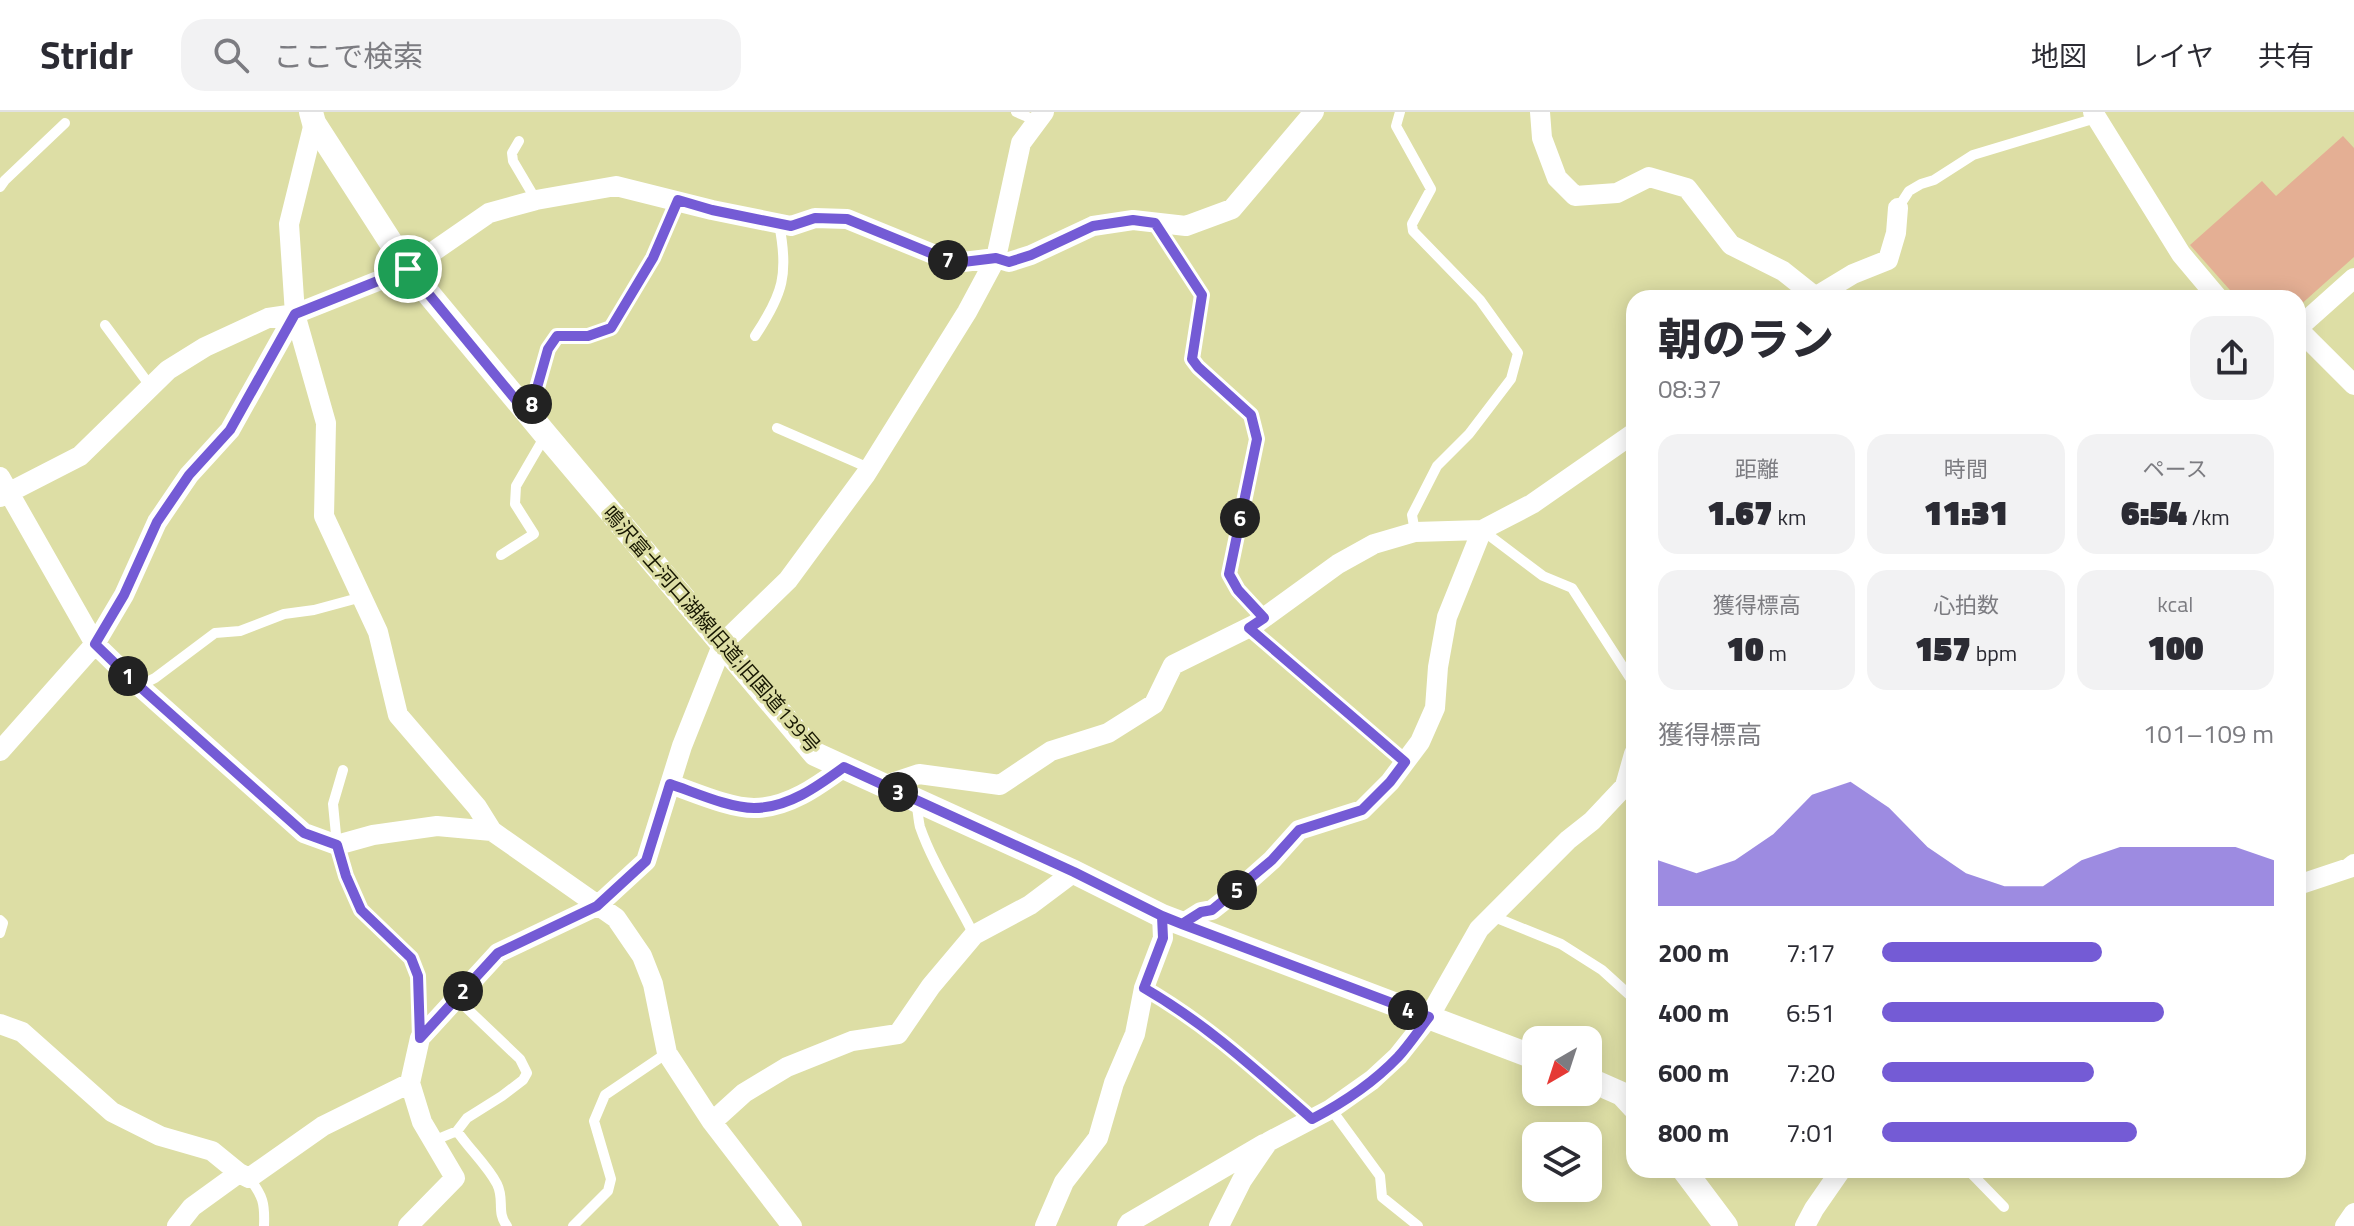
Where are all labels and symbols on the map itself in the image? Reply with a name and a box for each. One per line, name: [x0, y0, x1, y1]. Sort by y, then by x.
pin: [374, 235, 442, 303]
pin: 7: [928, 240, 968, 280]
pin: 8: [512, 384, 552, 424]
pin: 6: [1220, 498, 1260, 538]
street label: 鳴沢富士河口湖線旧道;旧国道139号: [596, 499, 828, 759]
pin: 1: [108, 656, 148, 696]
pin: 3: [878, 772, 918, 812]
pin: 5: [1217, 870, 1257, 910]
pin: 2: [443, 971, 483, 1011]
pin: 4: [1388, 990, 1428, 1030]
north arrow: [1522, 1026, 1602, 1106]

